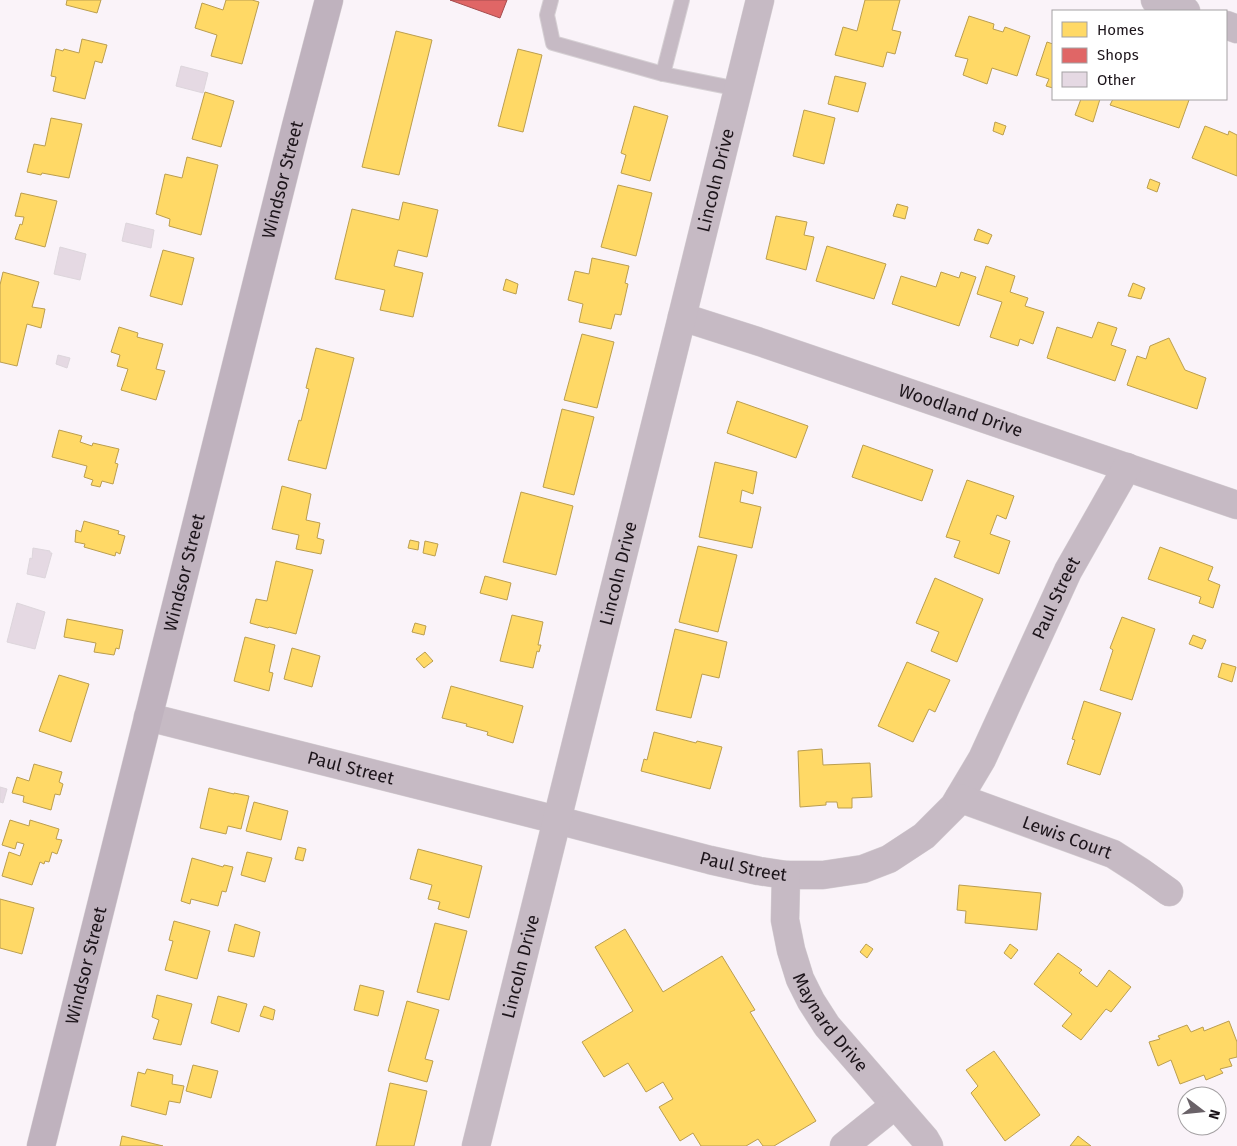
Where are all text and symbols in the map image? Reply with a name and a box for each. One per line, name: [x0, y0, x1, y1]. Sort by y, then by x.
legend: [1052, 10, 1227, 100]
text: Homes: [1097, 21, 1144, 39]
text: Shops: [1097, 46, 1139, 64]
text: Other: [1097, 71, 1136, 89]
street label: Windsor Street: [257, 118, 308, 241]
street label: Lincoln Drive: [692, 126, 739, 234]
street label: Woodland Drive: [896, 379, 1026, 442]
street label: Windsor Street: [159, 511, 210, 634]
street label: Lincoln Drive: [595, 519, 642, 628]
street label: Paul Street: [1027, 552, 1085, 643]
street label: Paul Street: [305, 747, 397, 790]
street label: Lewis Court: [1019, 811, 1115, 864]
street label: Paul Street: [697, 847, 789, 886]
street label: Windsor Street: [61, 904, 112, 1027]
street label: Lincoln Drive: [497, 912, 544, 1021]
street label: Maynard Drive: [788, 969, 873, 1076]
north arrow: [1177, 1086, 1227, 1136]
text: N: [1205, 1108, 1223, 1121]

